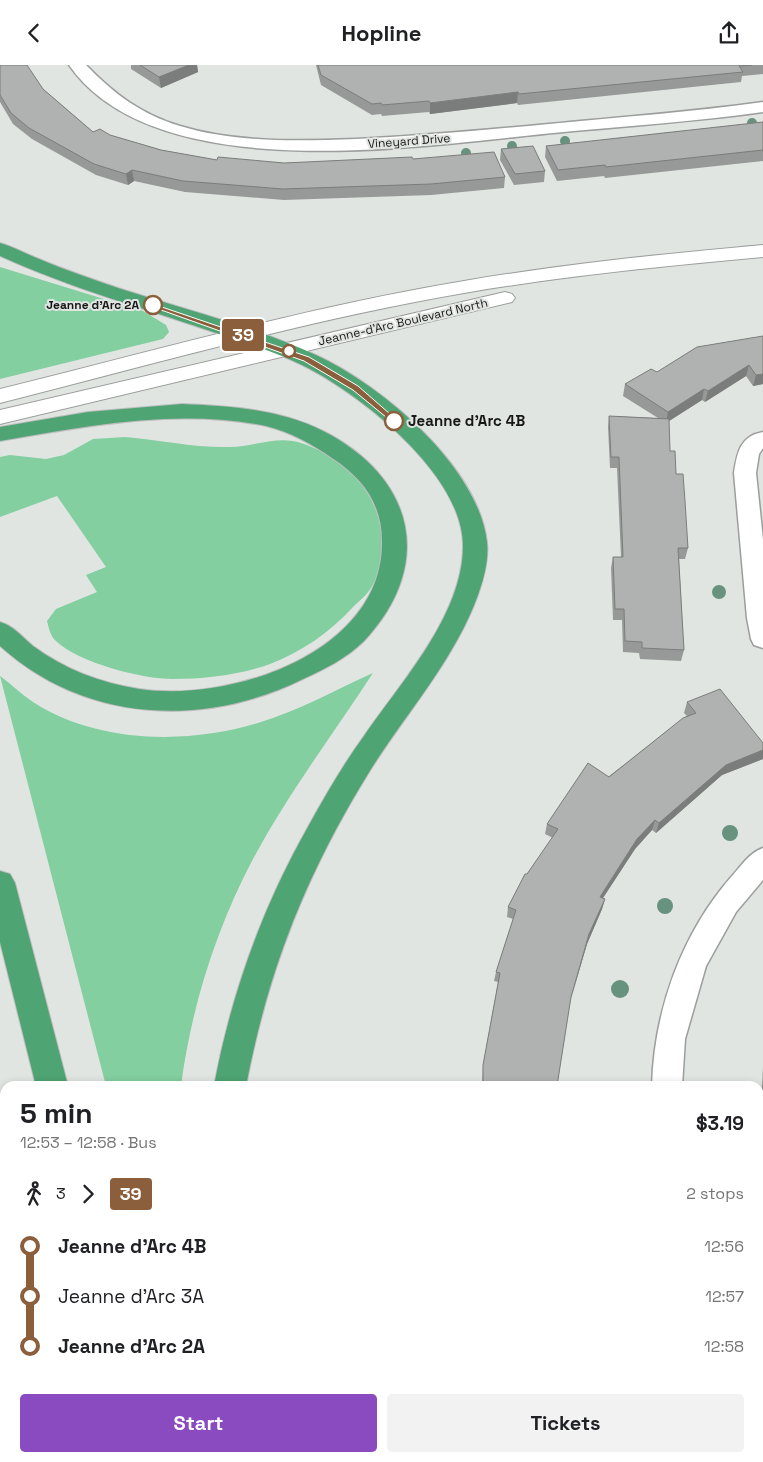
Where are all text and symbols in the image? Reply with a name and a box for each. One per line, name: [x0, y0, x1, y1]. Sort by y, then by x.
icon: back: [20, 19, 48, 47]
text: Hopline: [342, 19, 421, 47]
icon: share: [715, 19, 743, 47]
street label: Vineyard Drive: [367, 130, 451, 152]
marker: Jeanne d'Arc 2A: [143, 295, 163, 315]
street label: Jeanne-d'Arc Boulevard North: [317, 295, 489, 349]
place label: Jeanne d'Arc 2A: [46, 297, 139, 313]
line badge: 39: [220, 319, 266, 351]
text: 39: [232, 323, 254, 346]
unlabelled marker: [282, 344, 296, 358]
marker: Jeanne d'Arc 4B: [384, 411, 404, 431]
place label: Jeanne d'Arc 4B: [408, 411, 525, 430]
text: 5 min: [20, 1095, 93, 1131]
text: $3.19: [696, 1111, 744, 1136]
text: 12:53 – 12:58 · Bus: [20, 1132, 157, 1153]
icon: walk: [20, 1180, 48, 1208]
icon: forward: [74, 1180, 102, 1208]
text: 39: [120, 1182, 142, 1205]
text: 3: [56, 1183, 66, 1204]
text: 2 stops: [686, 1183, 744, 1204]
text: Jeanne d'Arc 4B: [58, 1234, 206, 1259]
text: 12:56: [704, 1236, 744, 1257]
text: Jeanne d'Arc 3A: [58, 1284, 204, 1309]
text: 12:57: [705, 1286, 744, 1307]
text: Jeanne d'Arc 2A: [58, 1334, 205, 1359]
text: 12:58: [704, 1336, 744, 1357]
button: Start: [20, 1394, 377, 1452]
button: Tickets: [387, 1394, 744, 1452]

